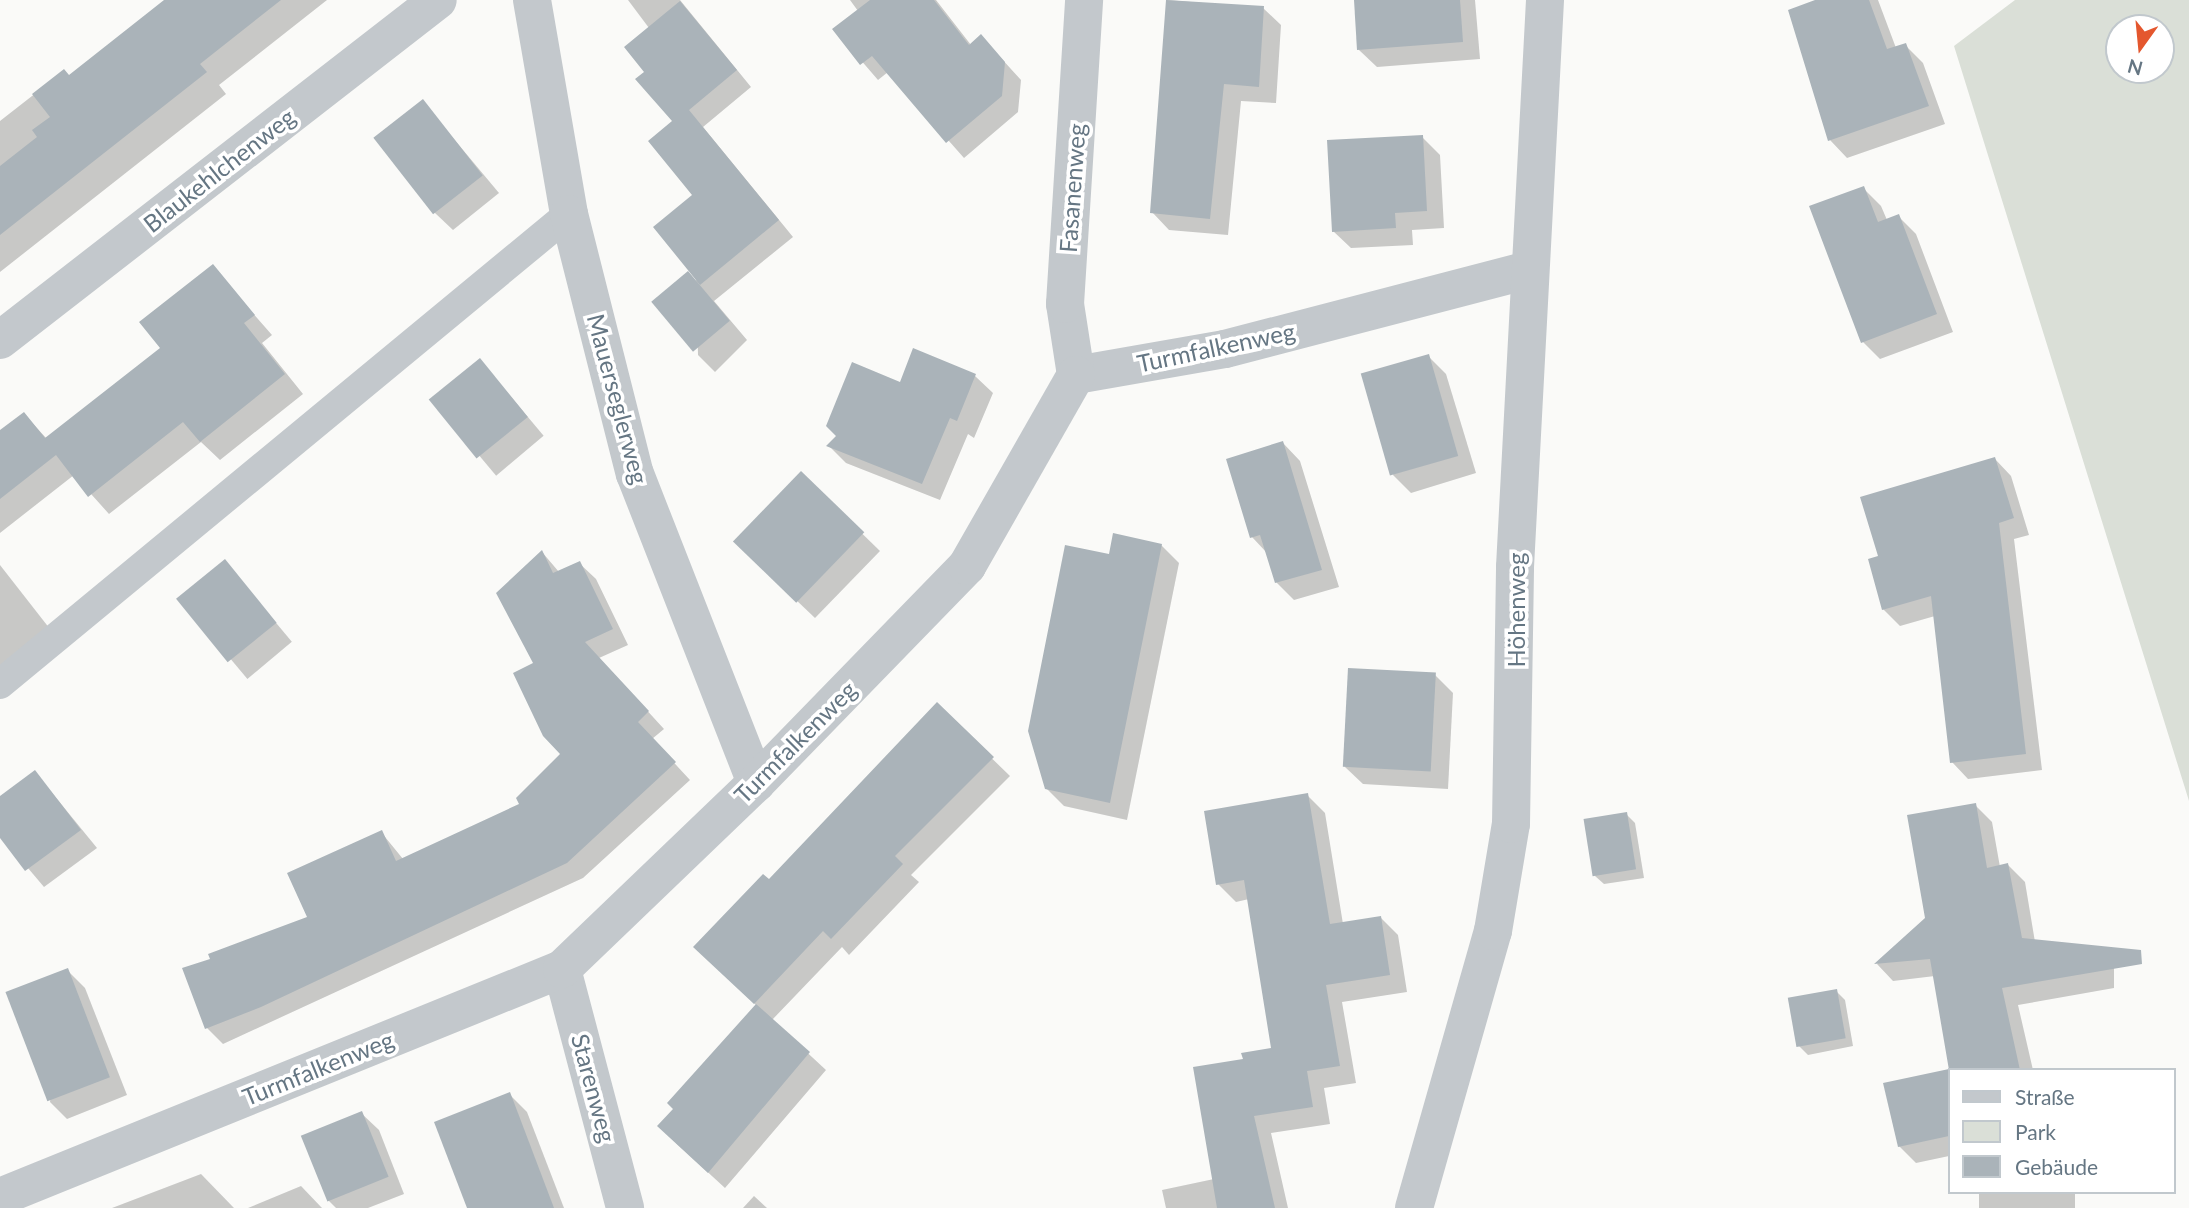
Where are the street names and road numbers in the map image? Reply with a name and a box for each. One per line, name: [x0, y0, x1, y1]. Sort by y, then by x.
street label: Blaukehlchenweg: [138, 102, 300, 238]
street label: Fasanenweg: [1053, 122, 1091, 254]
street label: Mauerseglerweg: [581, 311, 655, 487]
street label: Turmfalkenweg: [1134, 316, 1298, 378]
street label: Höhenweg: [1502, 553, 1530, 667]
street label: Turmfalkenweg: [728, 675, 862, 809]
street label: Turmfalkenweg: [238, 1025, 398, 1111]
street label: Starenweg: [566, 1031, 622, 1145]

